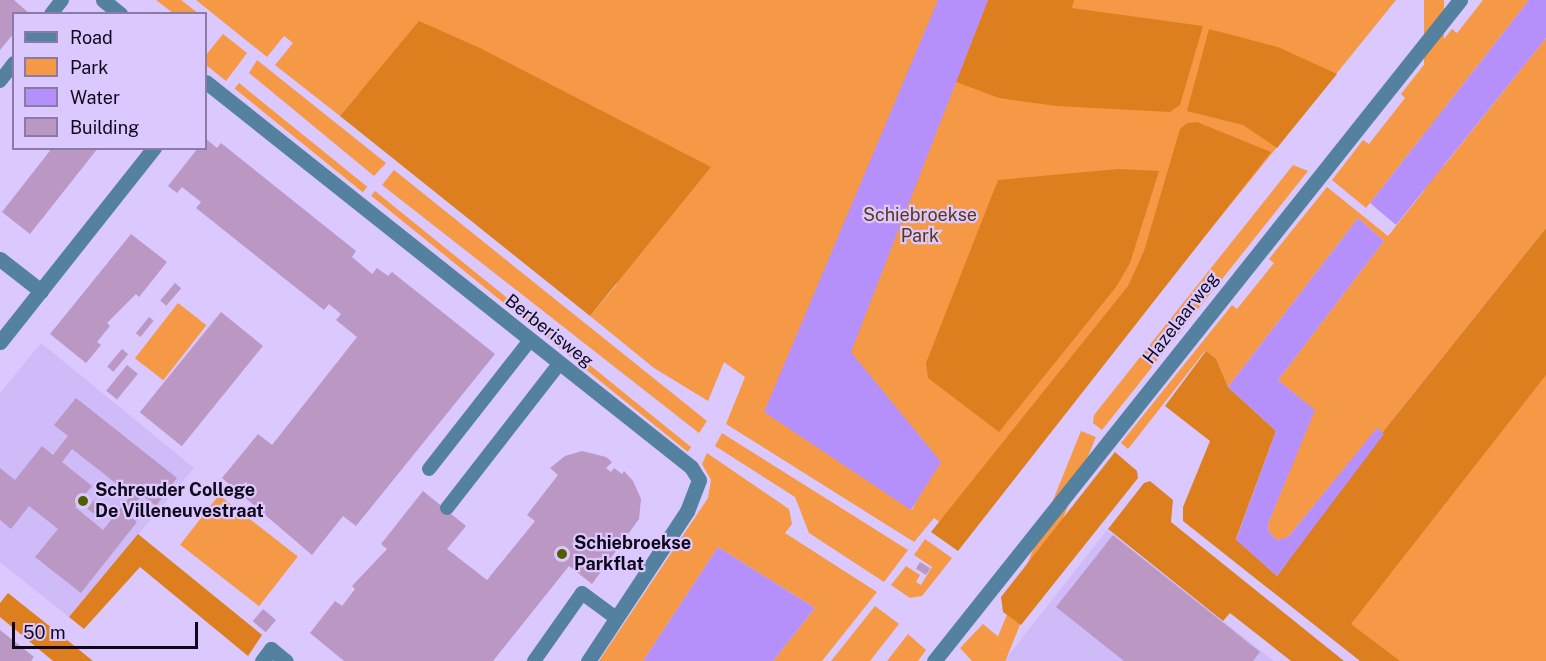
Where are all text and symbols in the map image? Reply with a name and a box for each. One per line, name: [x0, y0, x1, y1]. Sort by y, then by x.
legend: [12, 12, 207, 150]
text: Road: [70, 27, 113, 48]
text: Park: [70, 57, 108, 78]
text: Water: [70, 87, 120, 108]
text: Building: [70, 117, 139, 138]
park label: Schiebroekse Park: [863, 205, 977, 248]
street label: Hazelaarweg: [1139, 268, 1223, 368]
street label: Berberisweg: [501, 290, 597, 372]
place label: Schreuder College De Villeneuvestraat: [95, 480, 264, 522]
marker: Schreuder College De Villeneuvestraat: [76, 494, 90, 508]
place label: Schiebroekse Parkflat: [574, 533, 691, 576]
marker: Schiebroekse Parkflat: [555, 547, 569, 561]
scale bar: [15, 610, 201, 648]
text: 50 m: [23, 622, 66, 643]

